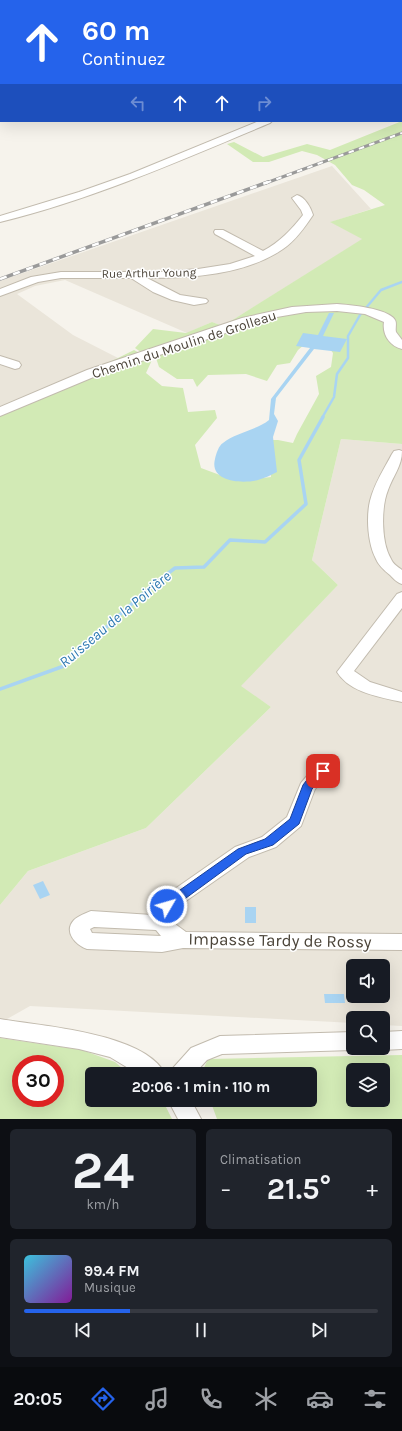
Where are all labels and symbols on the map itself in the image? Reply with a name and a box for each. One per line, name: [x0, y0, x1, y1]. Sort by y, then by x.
street label: Rue Arthur Young: [102, 265, 197, 281]
street label: Chemin du Moulin de Grolleau: [90, 307, 279, 382]
water label: Ruisseau de la Poirière: [55, 567, 175, 671]
pin: [306, 754, 340, 788]
position arrow: [146, 885, 188, 927]
street label: Impasse Tardy de Rossy: [188, 928, 372, 952]
speed limit sign: 30: [12, 1055, 64, 1107]

